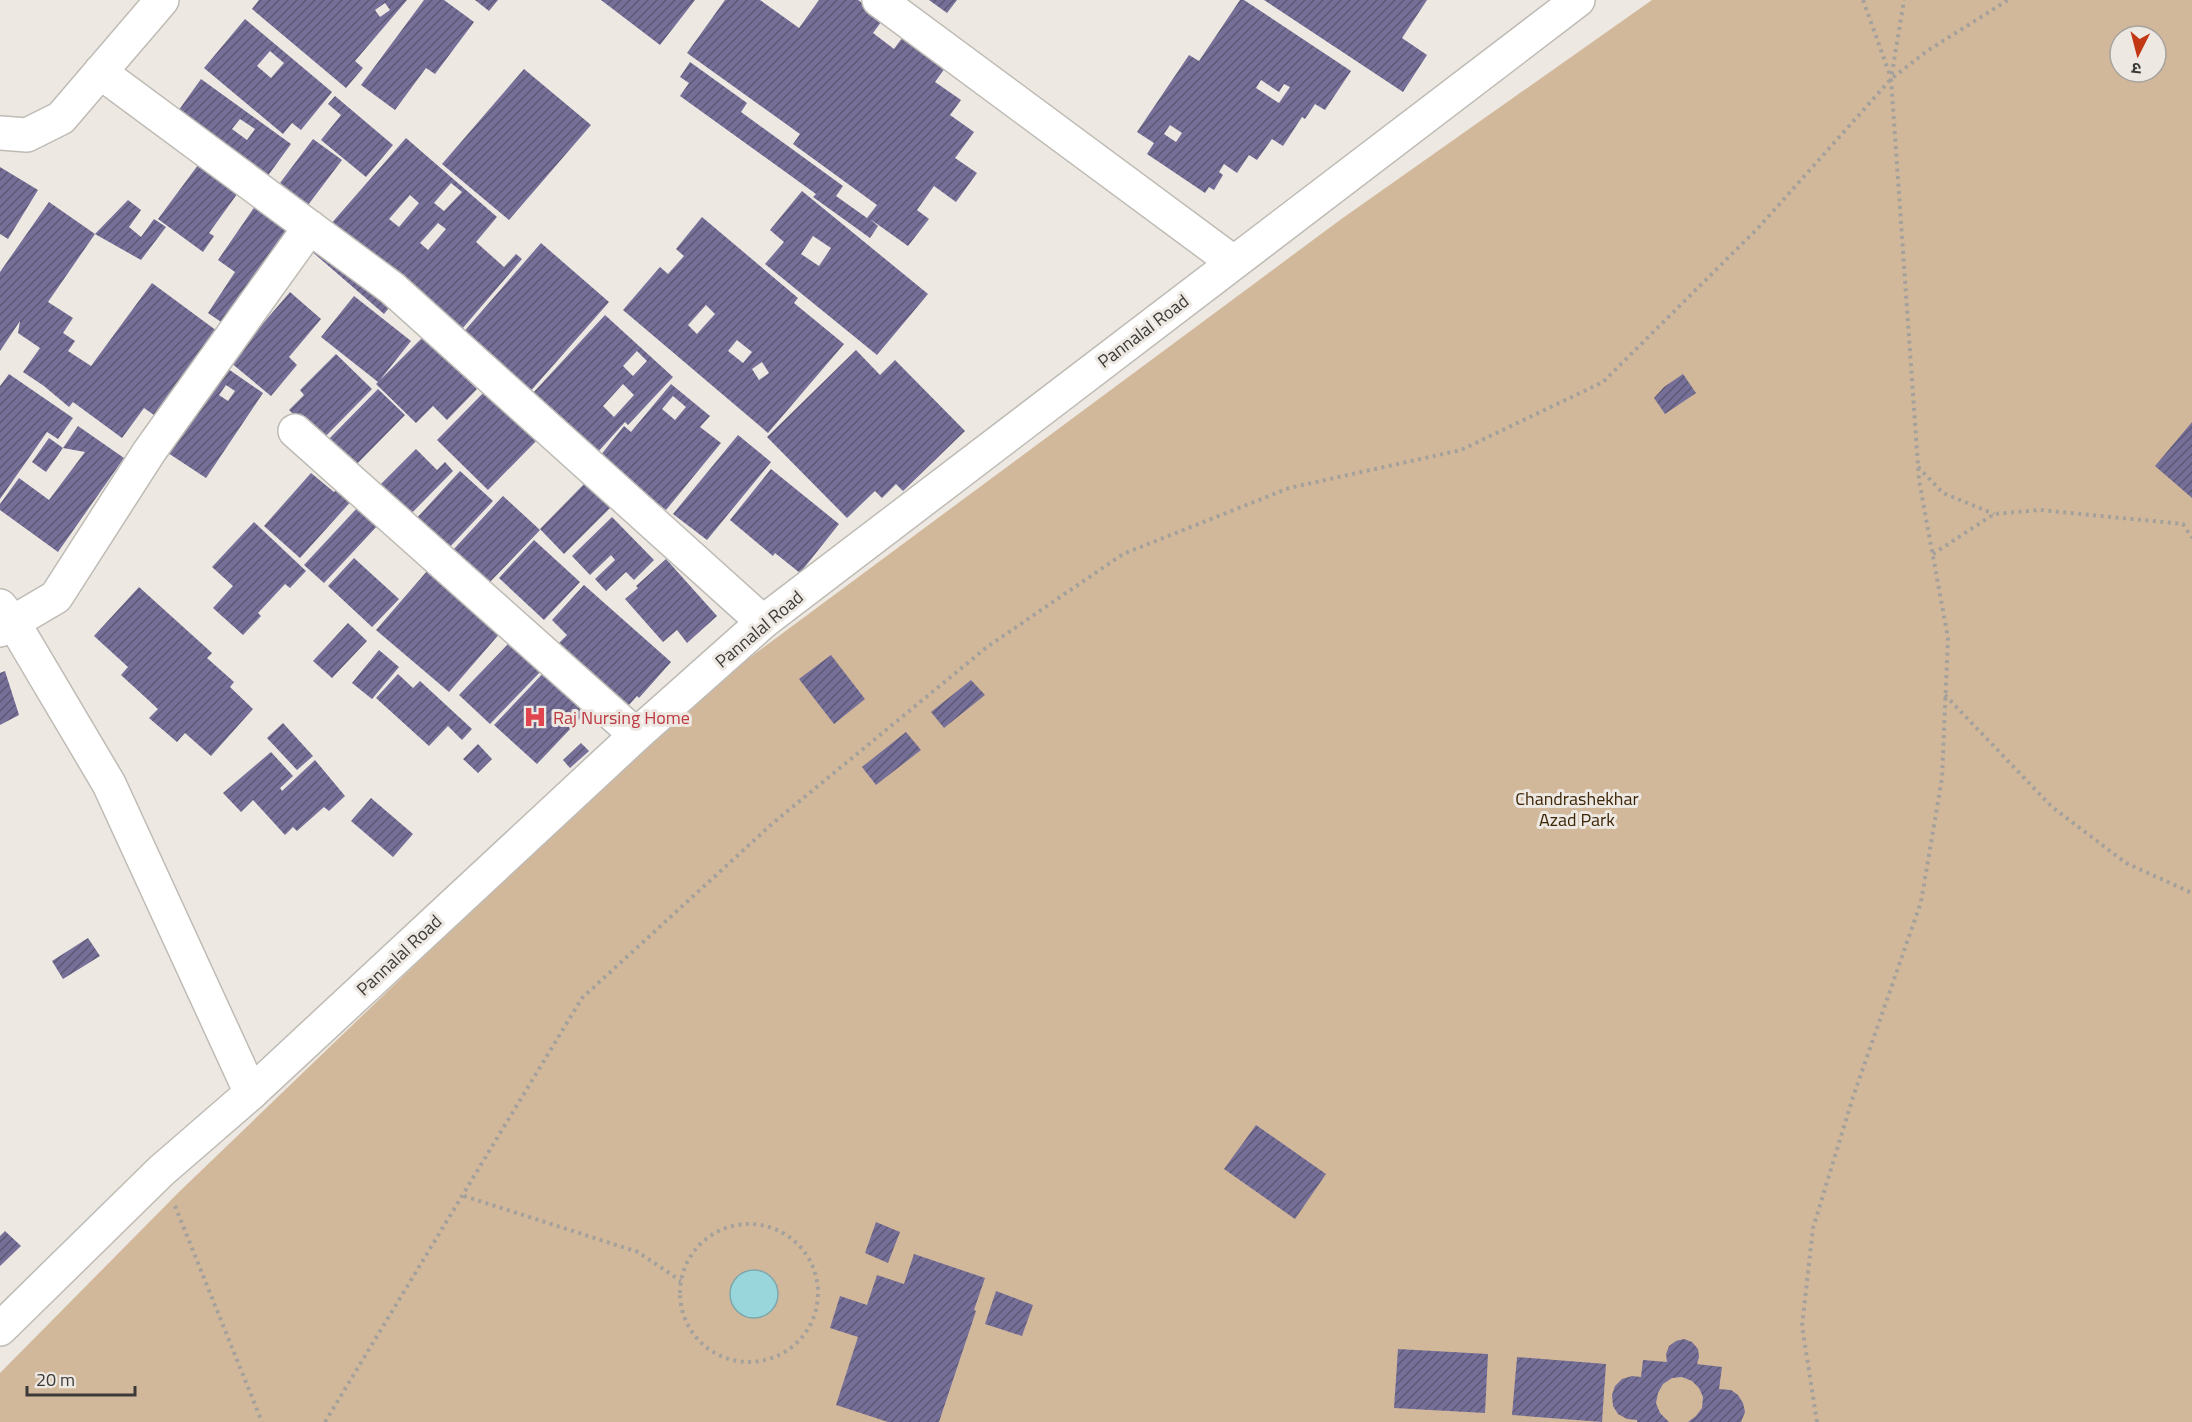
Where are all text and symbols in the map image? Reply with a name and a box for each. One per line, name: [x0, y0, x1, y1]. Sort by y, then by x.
north arrow: [2108, 24, 2168, 84]
text: उ: [2130, 56, 2142, 81]
street label: Pannalal Road: [1092, 288, 1194, 374]
street label: Pannalal Road: [709, 584, 809, 674]
hospital icon: Raj Nursing Home: [522, 704, 548, 730]
place label: Raj Nursing Home: [553, 704, 690, 731]
park label: Chandrashekhar Azad Park: [1515, 785, 1639, 833]
street label: Pannalal Road: [350, 908, 448, 1002]
scale bar: [27, 1359, 135, 1397]
text: 20 m: [36, 1366, 75, 1393]

